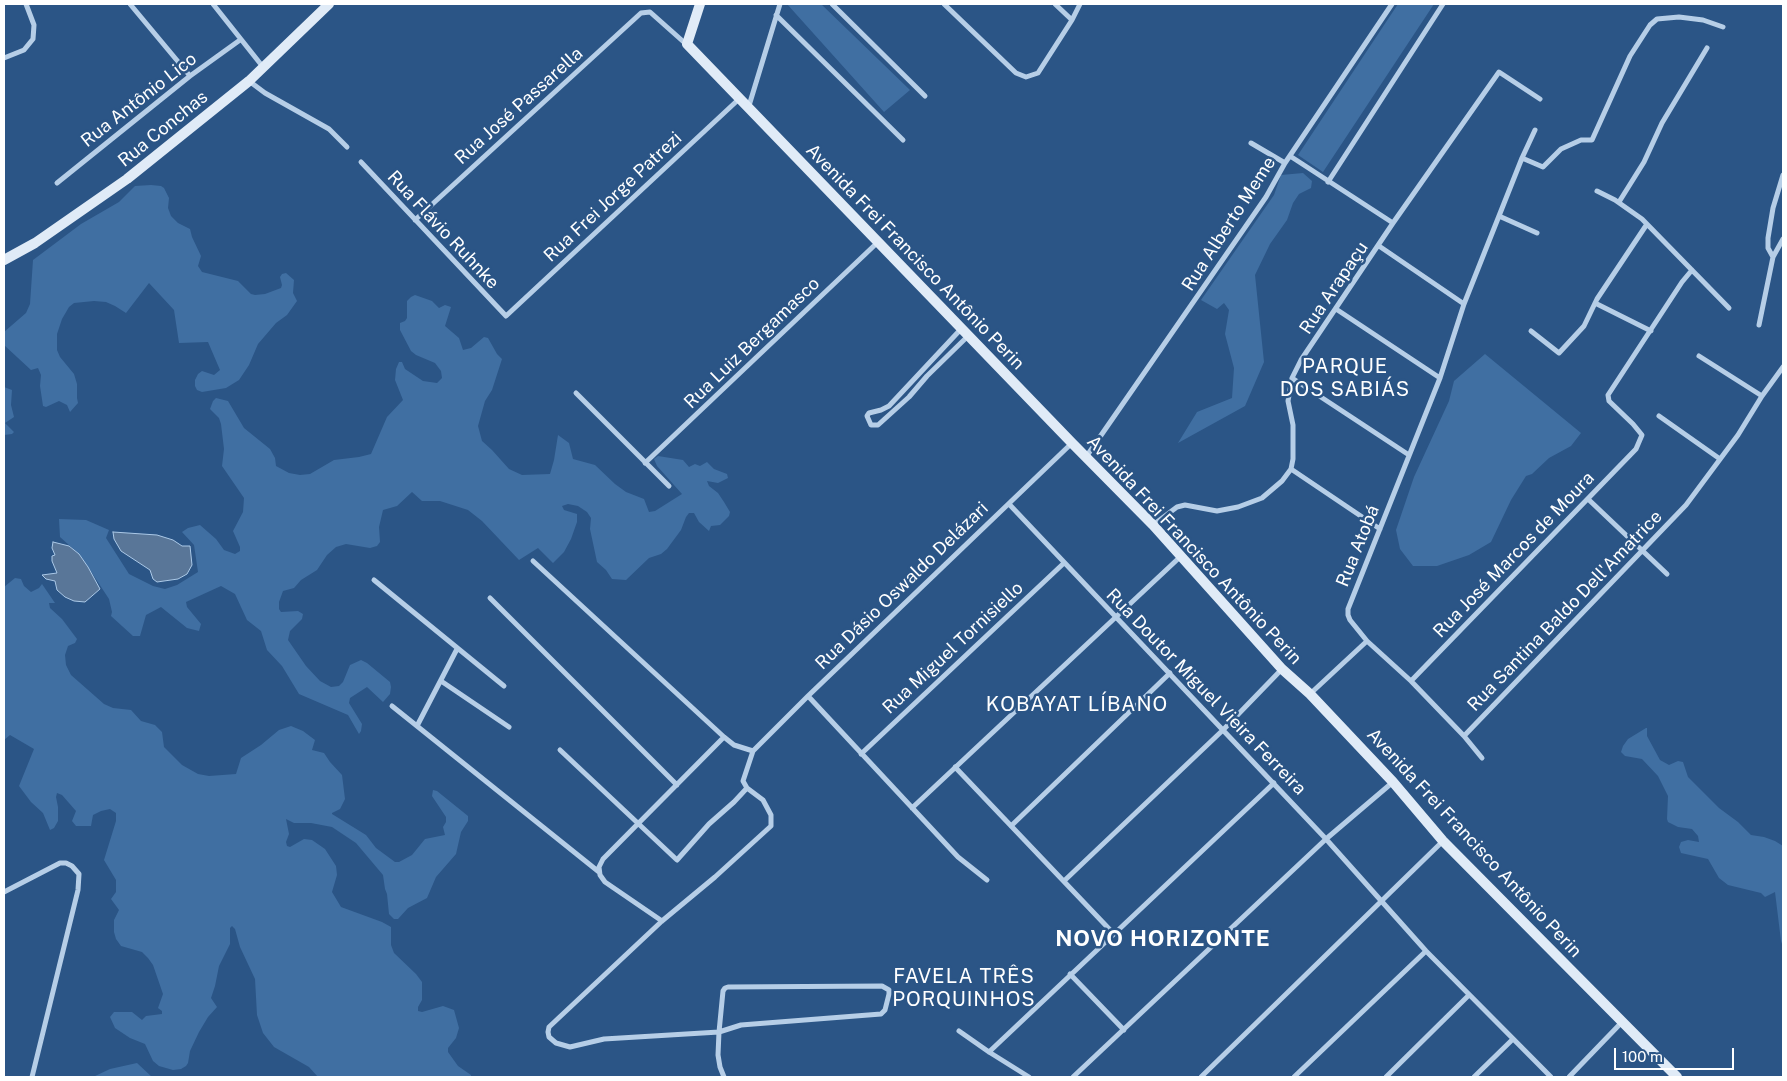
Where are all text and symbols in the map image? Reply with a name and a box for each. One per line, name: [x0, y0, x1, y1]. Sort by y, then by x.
street label: Rua José Passarella: [451, 43, 587, 169]
street label: Rua Antônio Lico: [77, 48, 201, 152]
street label: Rua Conchas: [114, 86, 212, 172]
street label: Rua Frei Jorge Patrezi: [540, 128, 686, 266]
street label: Avenida Frei Francisco Antônio Perin: [801, 140, 1029, 374]
street label: Rua Alberto Meme: [1178, 153, 1280, 295]
street label: Rua Flávio Ruhnke: [383, 166, 503, 294]
street label: Rua Arapaçu: [1295, 238, 1373, 338]
street label: Rua Luiz Bergamasco: [680, 273, 824, 413]
district label: PARQUE DOS SABIÁS: [1278, 355, 1412, 402]
street label: Avenida Frei Francisco Antônio Perin: [1082, 431, 1306, 669]
street label: Rua José Marcos de Moura: [1429, 468, 1599, 642]
street label: Rua Dásio Oswaldo Delázari: [811, 498, 993, 674]
street label: Rua Atobá: [1332, 502, 1384, 590]
street label: Rua Santina Baldo Dell'Amatrice: [1463, 506, 1667, 716]
street label: Rua Miguel Tornisiello: [878, 577, 1028, 719]
street label: Rua Doutor Miguel Vieira Ferreira: [1102, 584, 1310, 800]
district label: KOBAYAT LÍBANO: [984, 693, 1170, 717]
street label: Avenida Frei Francisco Antônio Perin: [1362, 724, 1586, 962]
district label: NOVO HORIZONTE: [1053, 926, 1273, 952]
district label: FAVELA TRÊS PORQUINHOS: [891, 965, 1037, 1012]
scale bar: [1617, 1038, 1737, 1070]
text: 100 m: [1622, 1048, 1663, 1065]

